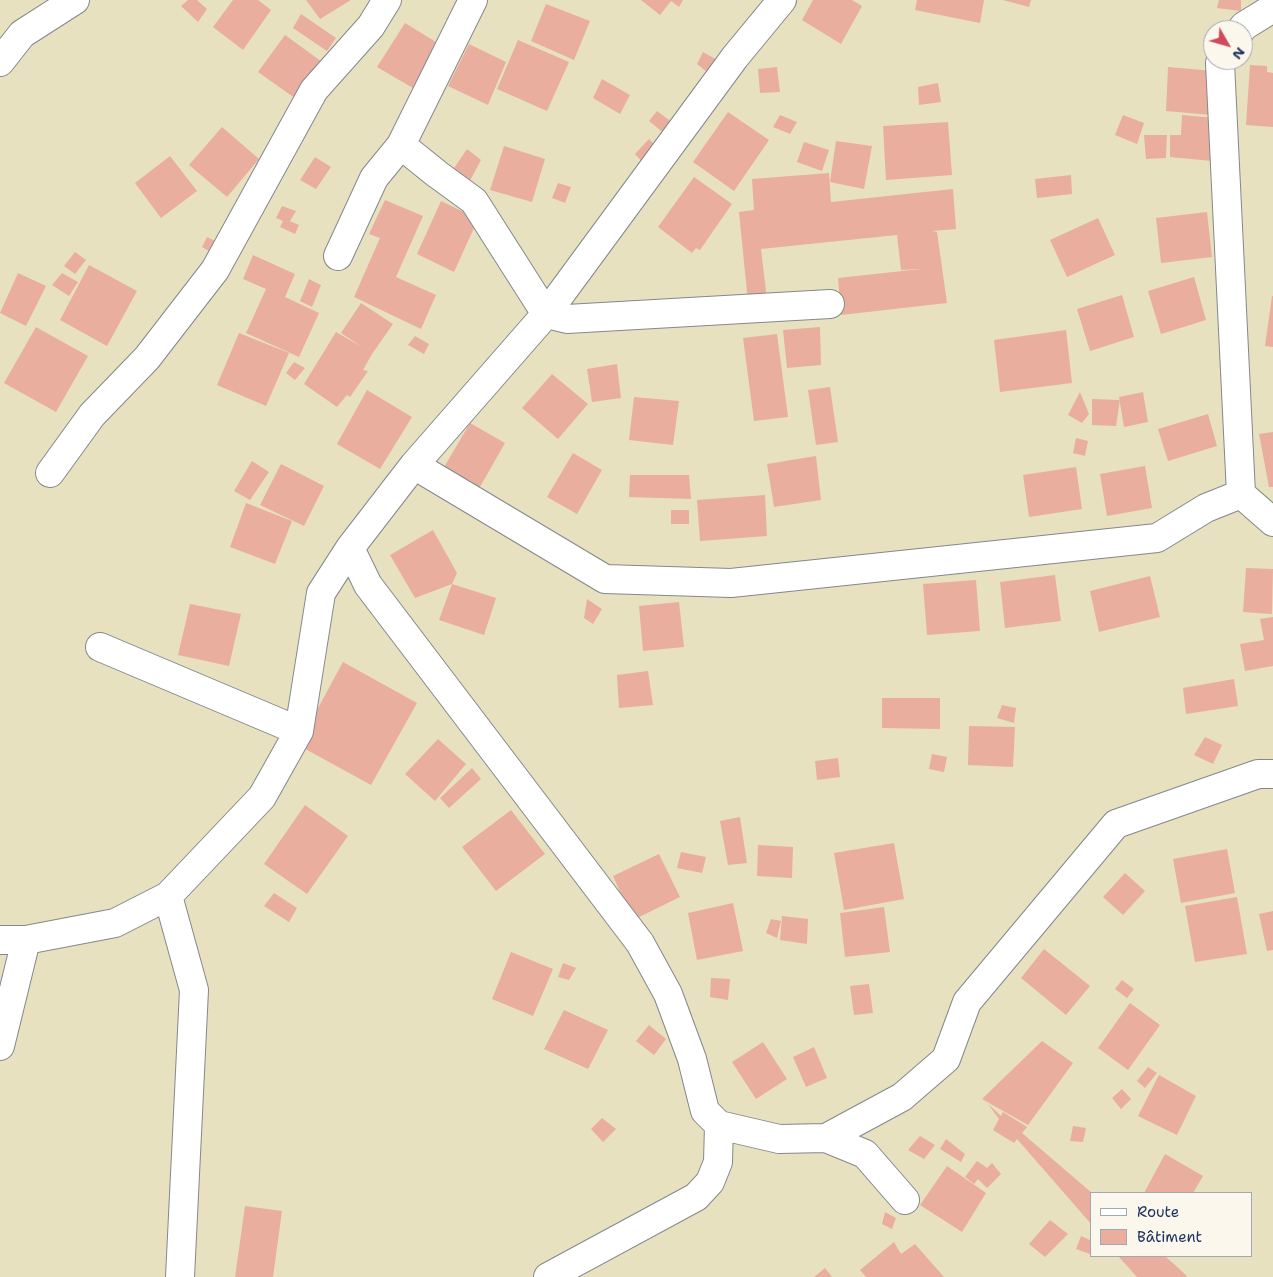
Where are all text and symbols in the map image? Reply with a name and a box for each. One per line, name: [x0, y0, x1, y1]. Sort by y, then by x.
north arrow: [1203, 20, 1253, 70]
text: N: [1229, 44, 1250, 64]
legend: [1090, 1192, 1253, 1257]
text: Route: [1137, 1202, 1179, 1222]
text: Bâtiment: [1137, 1227, 1202, 1247]

